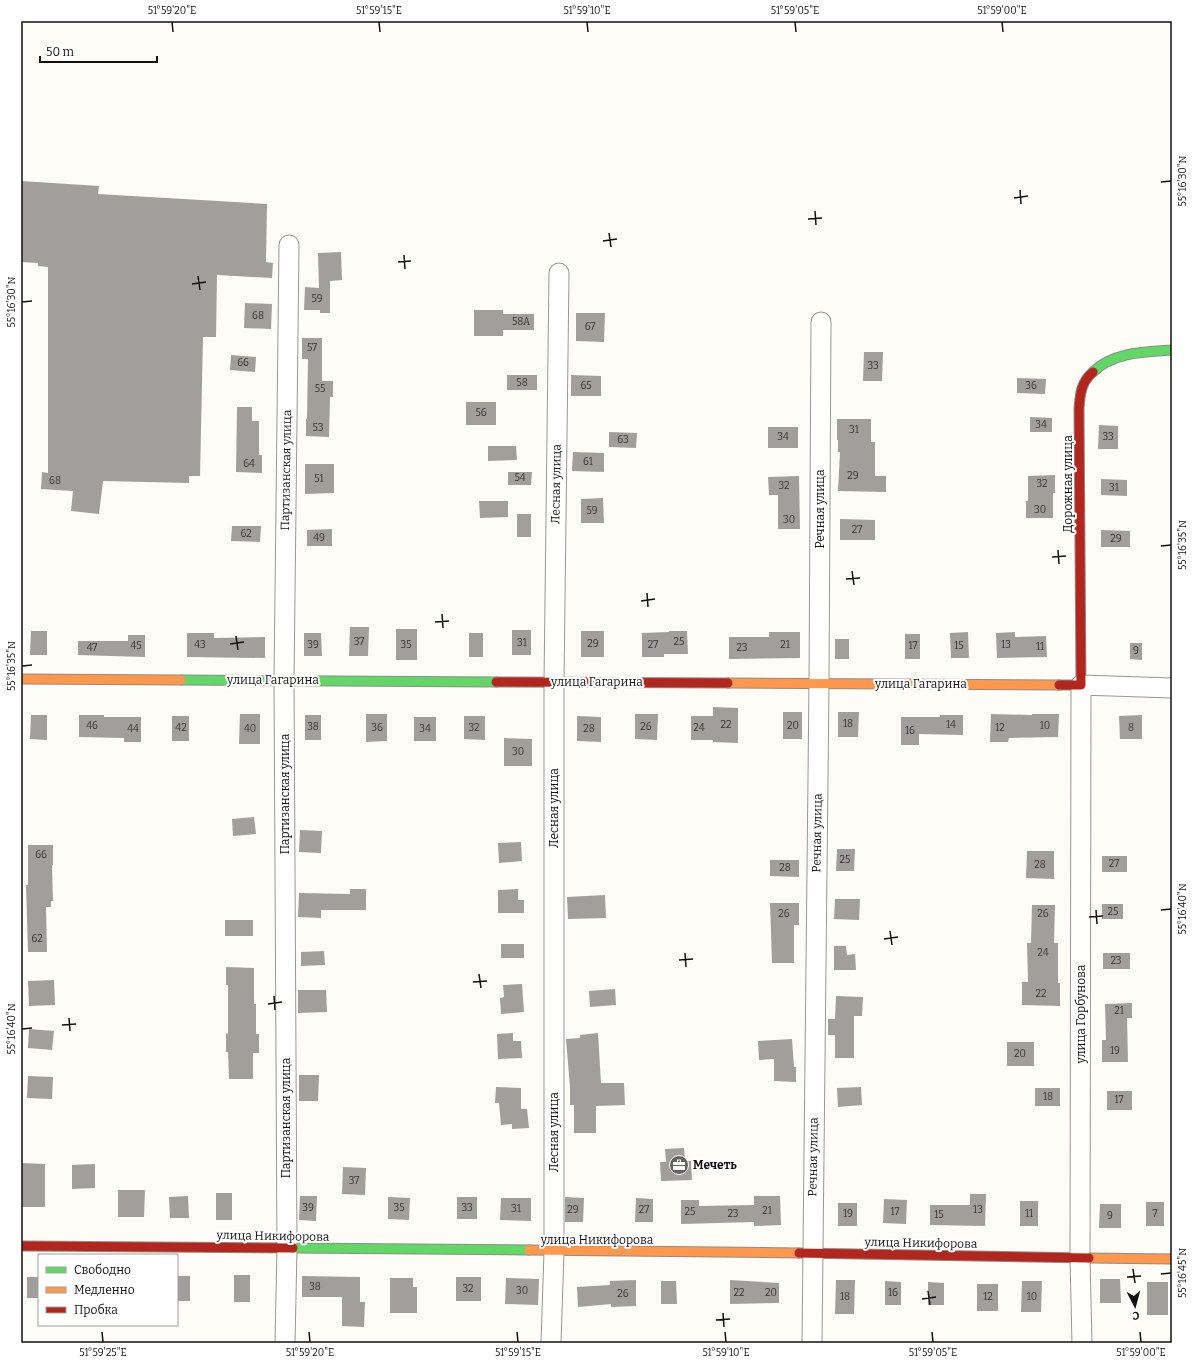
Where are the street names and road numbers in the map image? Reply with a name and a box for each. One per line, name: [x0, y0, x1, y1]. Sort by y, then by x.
street label: Партизанская улица: [278, 409, 294, 530]
street label: Дорожная улица: [1061, 435, 1075, 533]
street label: Лесная улица: [548, 444, 564, 524]
street label: Речная улица: [813, 469, 827, 549]
street label: улица Гагарина: [226, 673, 319, 687]
street label: улица Гагарина: [550, 675, 643, 689]
street label: улица Гагарина: [874, 677, 967, 691]
street label: Партизанская улица: [278, 733, 292, 854]
street label: Лесная улица: [547, 768, 561, 848]
street label: Речная улица: [809, 793, 825, 873]
street label: улица Горбунова: [1074, 964, 1088, 1064]
street label: Партизанская улица: [279, 1057, 293, 1178]
street label: Лесная улица: [547, 1092, 561, 1172]
street label: Речная улица: [805, 1117, 821, 1197]
street label: улица Никифорова: [216, 1228, 330, 1244]
street label: улица Никифорова: [540, 1233, 654, 1247]
street label: улица Никифорова: [864, 1235, 978, 1251]

